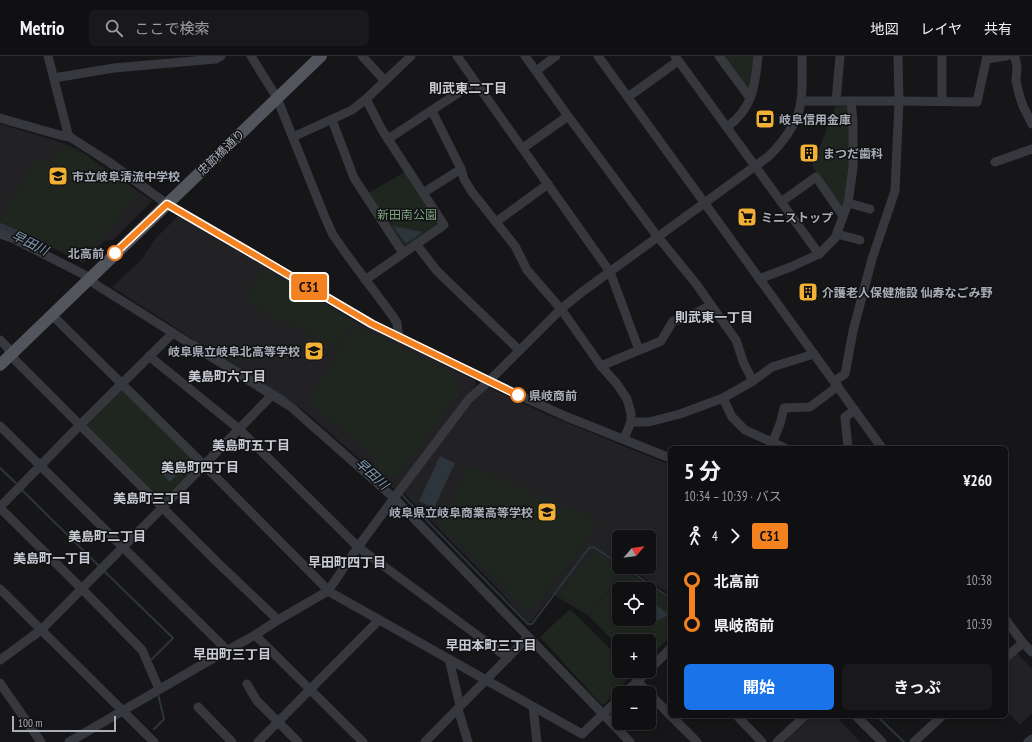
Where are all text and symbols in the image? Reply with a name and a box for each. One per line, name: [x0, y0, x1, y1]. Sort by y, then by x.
search box: [89, 10, 369, 46]
text: Metrio: [20, 16, 65, 40]
icon: search: [103, 17, 125, 39]
text: ここで検索: [135, 19, 210, 38]
text: 地図: [870, 20, 898, 38]
text: レイヤ: [920, 20, 962, 38]
text: 共有: [984, 20, 1012, 38]
district label: 則武東二丁目: [429, 80, 507, 97]
bank icon: 岐阜信用金庫: [754, 108, 776, 130]
place label: 岐阜信用金庫: [779, 112, 851, 127]
street label: 忠節橋通り: [194, 126, 248, 178]
building icon: まつだ歯科: [798, 142, 820, 164]
place label: まつだ歯科: [823, 146, 883, 161]
school or university icon: 市立岐阜清流中学校: [47, 165, 69, 187]
place label: 市立岐阜清流中学校: [72, 169, 180, 184]
supermarket icon: ミニストップ: [736, 206, 758, 228]
park label: 新田南公園: [377, 207, 437, 222]
place label: ミニストップ: [761, 210, 833, 225]
water label: 早田川: [9, 227, 53, 260]
marker: 北高前: [107, 245, 123, 261]
place label: 北高前: [68, 246, 104, 261]
line badge: C31: [286, 274, 332, 300]
text: C31: [299, 278, 319, 296]
building icon: 介護老人保健施設 仙寿なごみ野: [797, 281, 819, 303]
place label: 介護老人保健施設 仙寿なごみ野: [822, 285, 992, 300]
district label: 則武東一丁目: [675, 309, 753, 326]
school or university icon: 岐阜県立岐阜北高等学校: [303, 340, 325, 362]
place label: 岐阜県立岐阜北高等学校: [168, 344, 300, 359]
district label: 美島町六丁目: [188, 368, 266, 385]
marker: 県岐商前: [510, 387, 526, 403]
place label: 県岐商前: [529, 388, 577, 403]
district label: 美島町五丁目: [212, 437, 290, 454]
water label: 早田川: [352, 455, 394, 495]
text: 5 分: [684, 457, 721, 485]
district label: 美島町四丁目: [161, 459, 239, 476]
text: ¥260: [963, 471, 992, 490]
text: 10:34 – 10:39 · バス: [684, 488, 782, 505]
district label: 美島町三丁目: [113, 490, 191, 507]
school or university icon: 岐阜県立岐阜商業高等学校: [536, 501, 558, 523]
place label: 岐阜県立岐阜商業高等学校: [389, 505, 533, 520]
icon: walk: [684, 525, 706, 547]
icon: forward: [724, 525, 746, 547]
text: C31: [760, 527, 780, 545]
district label: 美島町二丁目: [68, 528, 146, 545]
text: 4: [712, 528, 718, 545]
north arrow: [612, 530, 656, 574]
map controls: [612, 530, 656, 730]
district label: 美島町一丁目: [13, 550, 91, 567]
district label: 早田町四丁目: [308, 554, 386, 571]
text: 北高前: [714, 572, 759, 591]
text: 10:38: [966, 572, 992, 589]
button: locate: [612, 582, 656, 626]
text: 県岐商前: [714, 616, 774, 635]
text: 10:39: [966, 616, 992, 633]
button: +: [612, 634, 656, 678]
district label: 早田本町三丁目: [445, 637, 537, 654]
district label: 早田町三丁目: [193, 646, 271, 663]
button: 開始: [684, 664, 834, 710]
button: きっぷ: [842, 664, 992, 710]
button: −: [612, 686, 656, 730]
scale bar: [12, 714, 116, 733]
text: 100 m: [18, 716, 42, 730]

